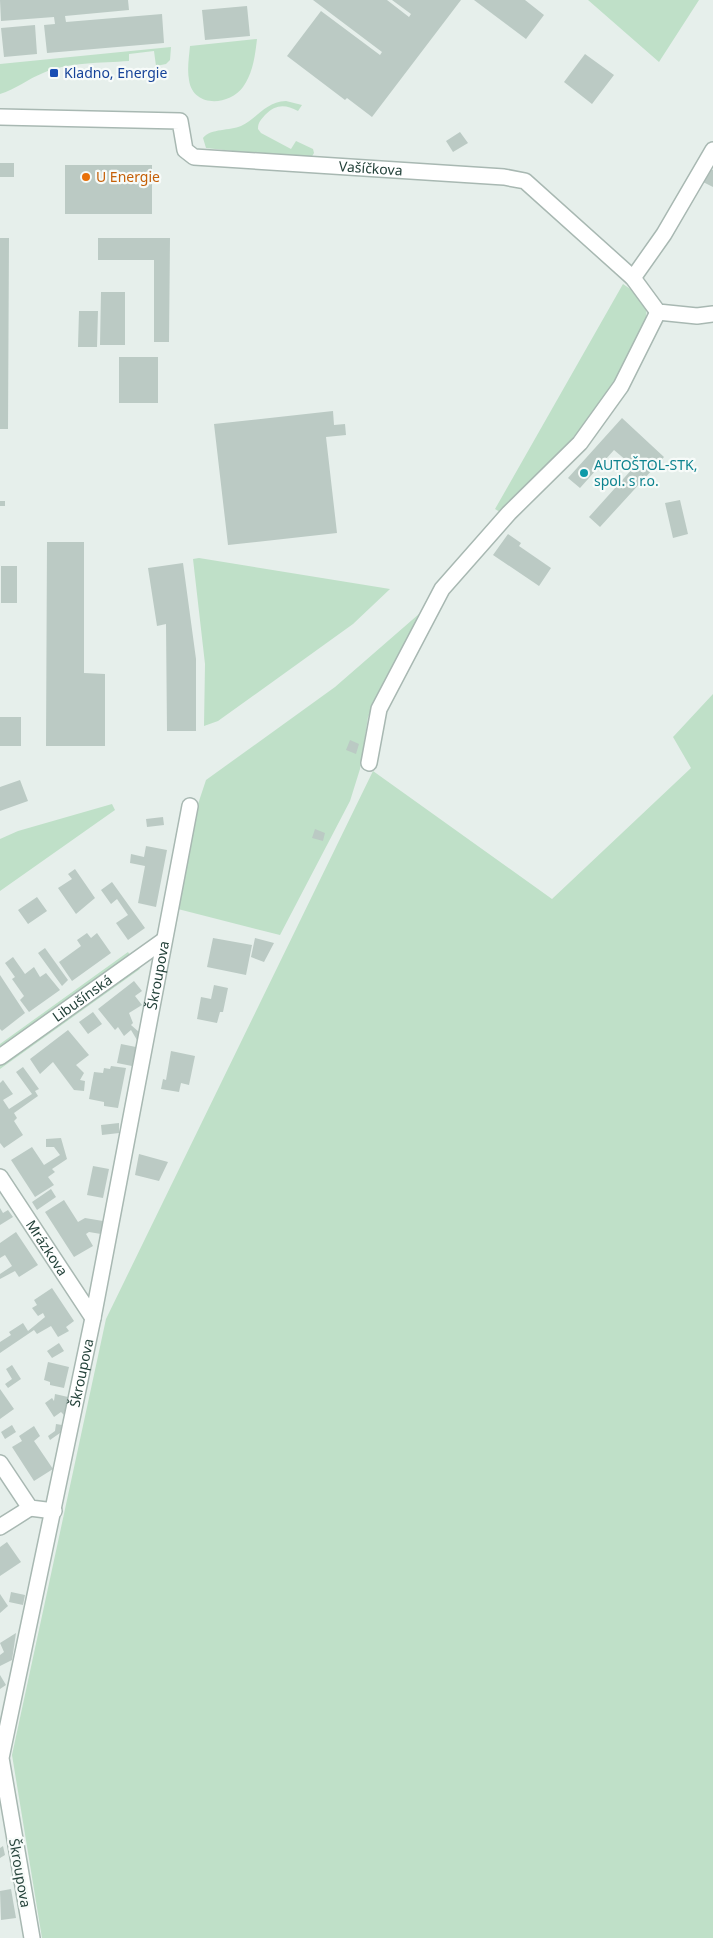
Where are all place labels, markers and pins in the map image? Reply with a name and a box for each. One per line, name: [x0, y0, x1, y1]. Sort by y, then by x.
place label: Kladno, Energie: [64, 63, 167, 82]
marker: Kladno, Energie: [48, 67, 60, 79]
place label: U Energie: [96, 167, 160, 186]
marker: U Energie: [80, 171, 92, 183]
place label: AUTOŠTOL-STK, spol. s r.o.: [594, 455, 697, 490]
marker: AUTOŠTOL-STK, spol. s r.o.: [578, 467, 590, 479]

